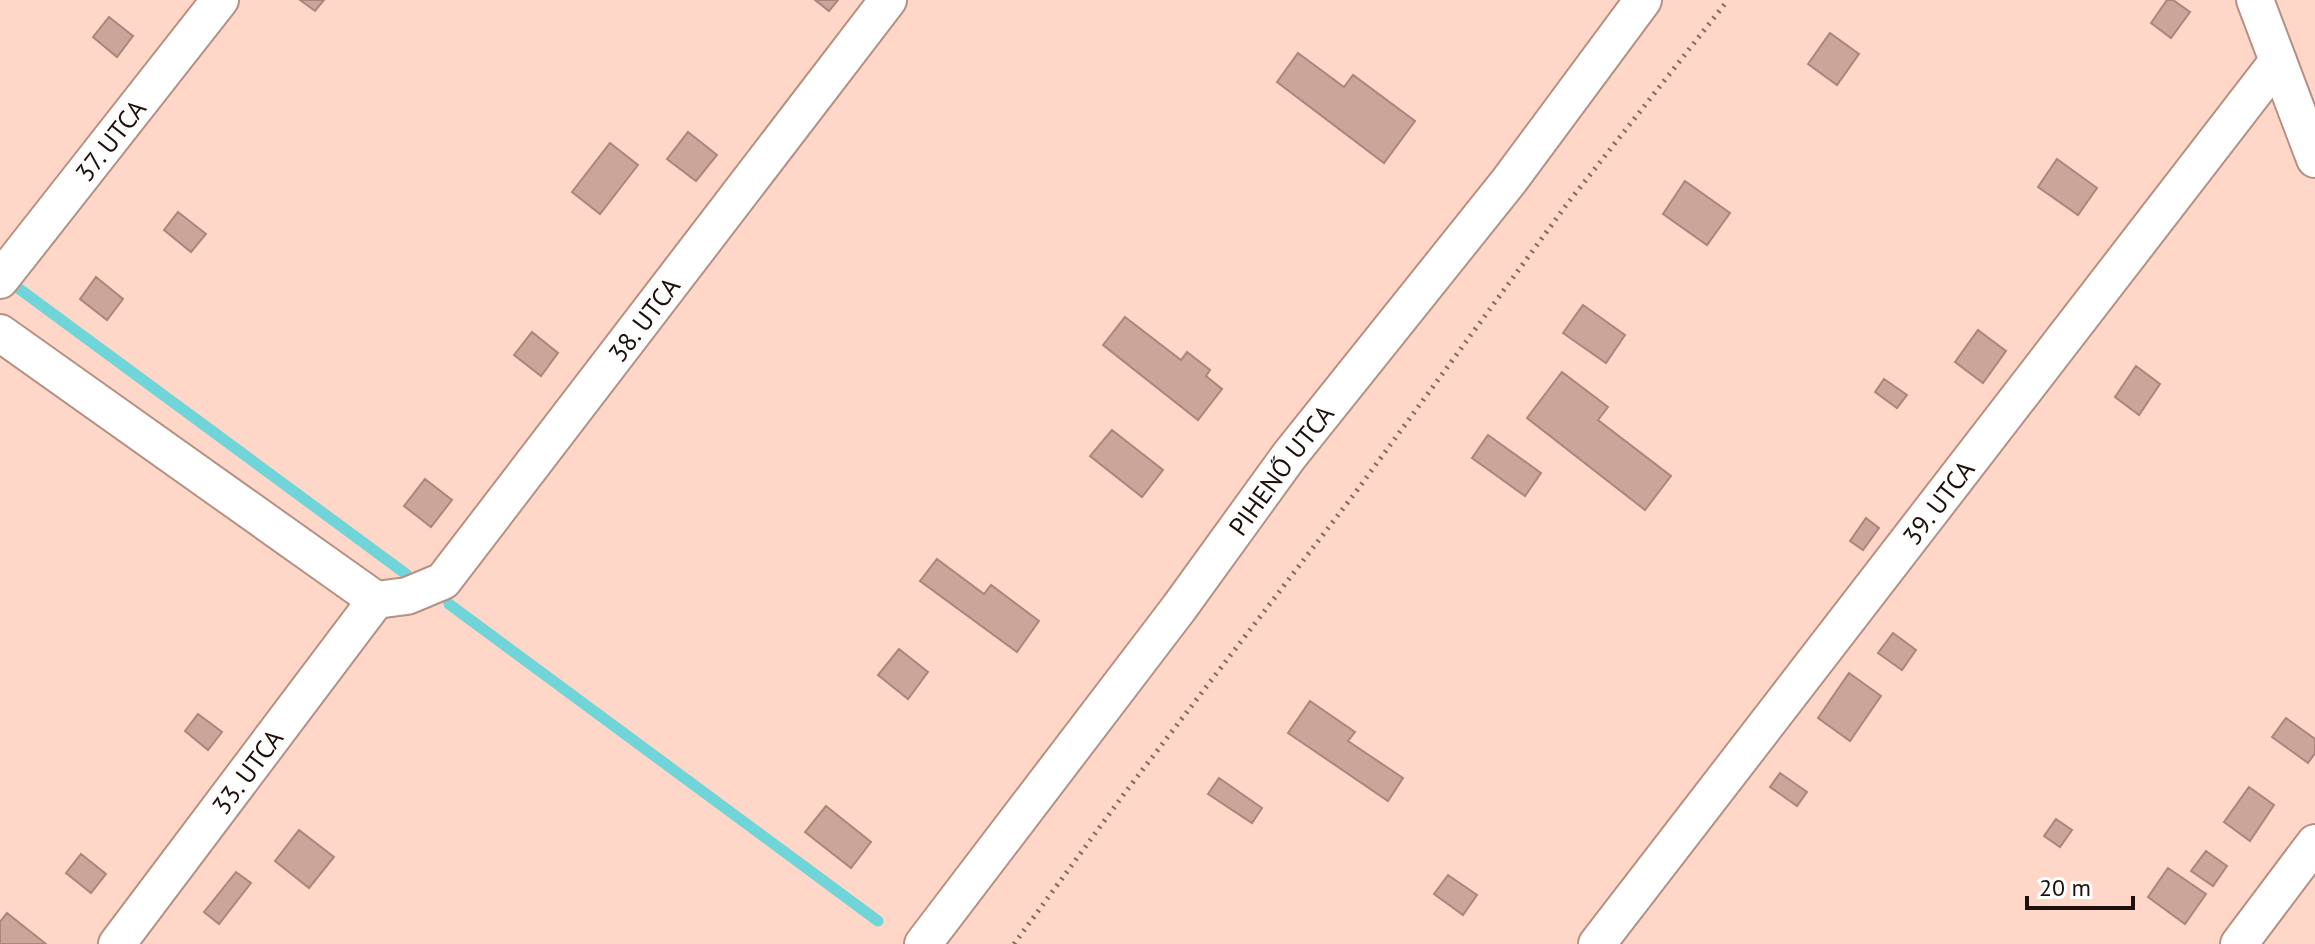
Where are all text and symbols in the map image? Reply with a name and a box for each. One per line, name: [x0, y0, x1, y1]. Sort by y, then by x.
street label: 37. UTCA: [68, 92, 152, 188]
street label: 38. UTCA: [601, 270, 686, 368]
street label: PIHENŐ UTCA: [1221, 398, 1340, 542]
street label: 39. UTCA: [1895, 453, 1981, 551]
street label: 33. UTCA: [204, 722, 290, 821]
scale bar: [2027, 860, 2133, 910]
text: 20 m: [2039, 872, 2091, 903]

